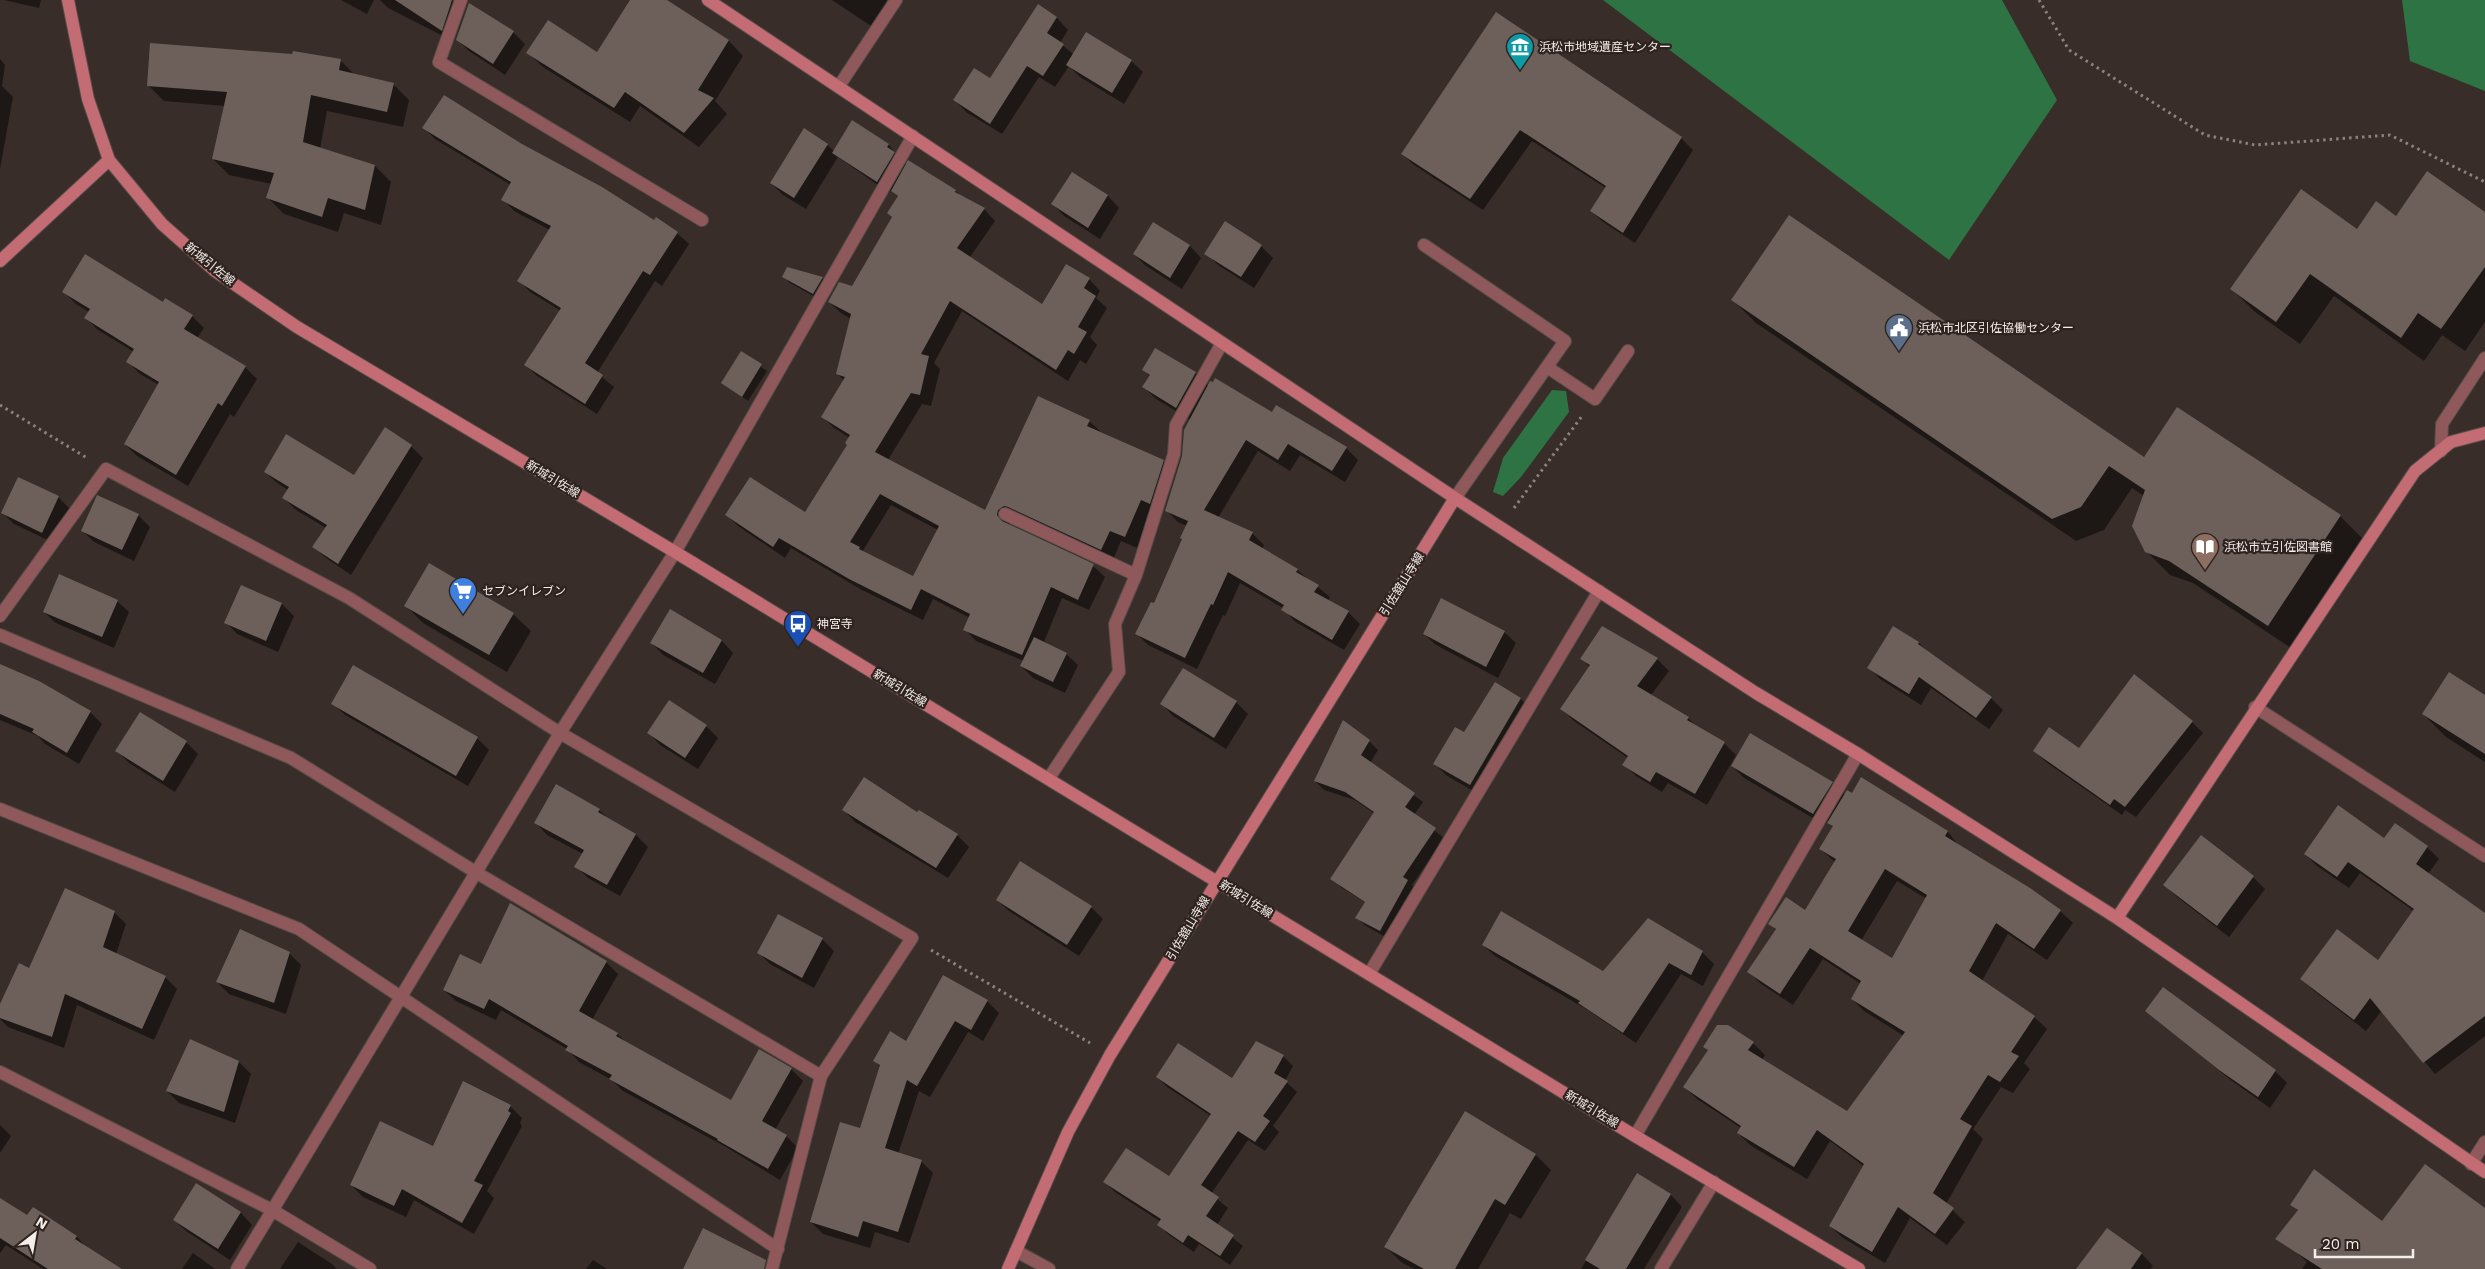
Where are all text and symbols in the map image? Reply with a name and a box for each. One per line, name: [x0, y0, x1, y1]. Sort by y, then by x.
museum icon: 浜松市地域遺産センター: [1505, 32, 1535, 71]
place label: 浜松市地域遺産センター: [1539, 40, 1671, 54]
street label: 新城引佐線: [182, 240, 238, 288]
public building icon: 浜松市北区引佐協働センター: [1884, 313, 1914, 352]
place label: 浜松市北区引佐協働センター: [1918, 321, 2074, 335]
street label: 新城引佐線: [524, 458, 582, 500]
library icon: 浜松市立引佐図書館: [2190, 532, 2220, 571]
place label: 浜松市立引佐図書館: [2224, 540, 2332, 554]
street label: 引佐舘山寺線: [1377, 550, 1427, 618]
supermarket icon: セブンイレブン: [448, 576, 478, 615]
place label: セブンイレブン: [482, 584, 566, 598]
bus stop icon: 神宮寺: [783, 609, 813, 648]
place label: 神宮寺: [817, 617, 853, 631]
street label: 新城引佐線: [871, 667, 929, 709]
street label: 新城引佐線: [1217, 877, 1275, 921]
street label: 引佐舘山寺線: [1163, 894, 1213, 962]
street label: 新城引佐線: [1563, 1088, 1621, 1130]
north arrow: [10, 1209, 60, 1259]
text: N: [33, 1213, 50, 1232]
scale bar: [2315, 1226, 2412, 1258]
text: 20 m: [2322, 1235, 2360, 1253]

